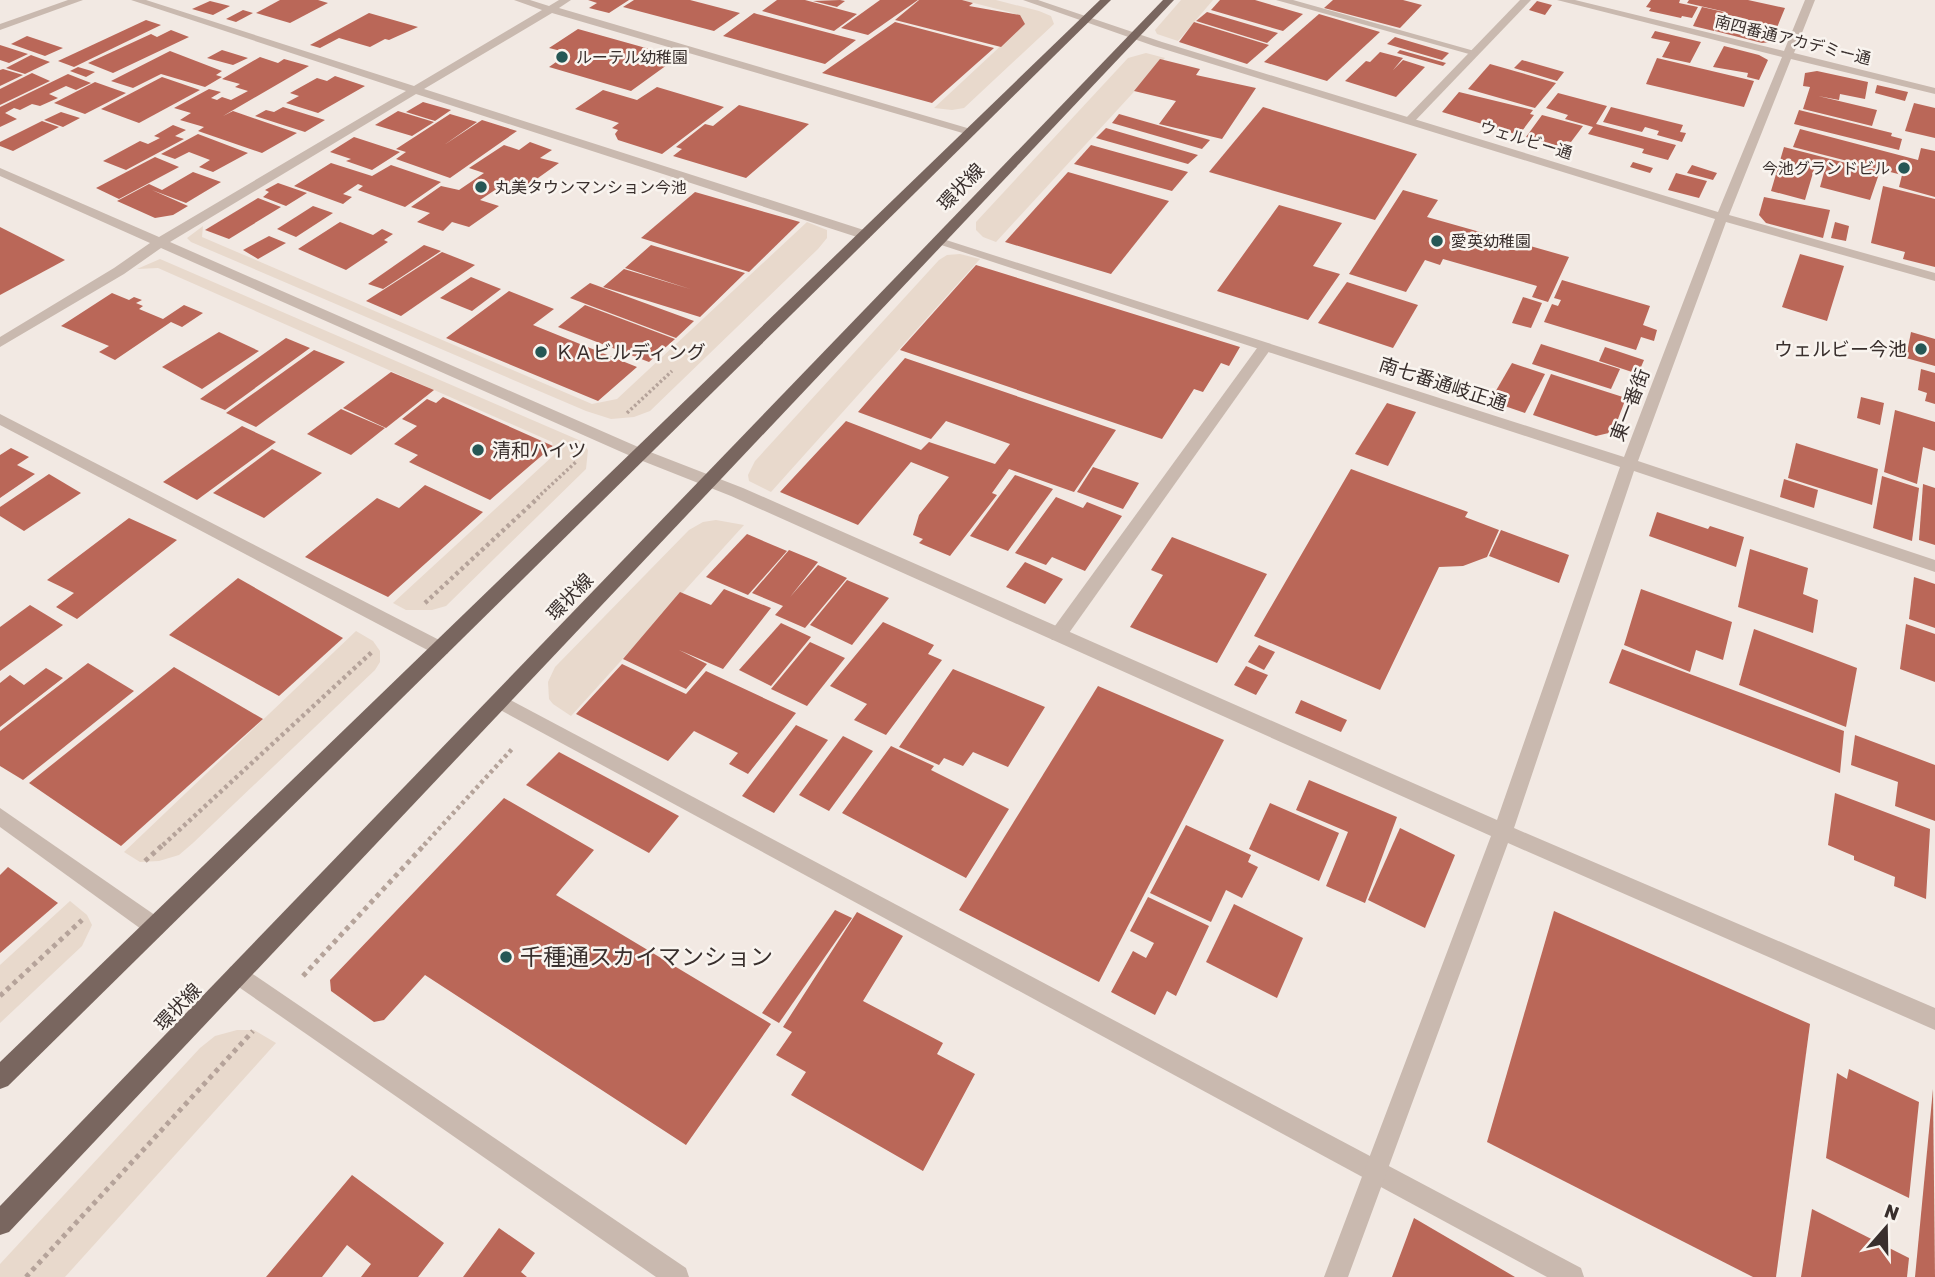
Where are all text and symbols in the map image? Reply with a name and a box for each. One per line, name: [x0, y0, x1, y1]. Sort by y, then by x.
street label: 南四番通アカデミー通: [1713, 11, 1873, 69]
place label: ルーテル幼稚園: [576, 48, 688, 67]
marker: ルーテル幼稚園: [554, 49, 570, 65]
street label: ウェルビー通: [1477, 117, 1575, 163]
street label: 環状線: [933, 159, 989, 215]
place label: 今池グランドビル: [1762, 159, 1890, 178]
marker: 今池グランドビル: [1896, 160, 1912, 176]
place label: 丸美タウンマンション今池: [495, 178, 687, 197]
marker: 丸美タウンマンション今池: [473, 179, 489, 195]
place label: 愛英幼稚園: [1451, 232, 1531, 251]
marker: 愛英幼稚園: [1429, 233, 1445, 249]
place label: ウェルビー今池: [1774, 338, 1907, 361]
place label: ＫＡビルディング: [555, 341, 706, 364]
marker: ウェルビー今池: [1913, 341, 1929, 357]
marker: ＫＡビルディング: [533, 344, 549, 360]
street label: 南七番通岐正通: [1376, 353, 1510, 415]
street label: 東一番街: [1606, 365, 1654, 445]
place label: 清和ハイツ: [492, 439, 587, 462]
marker: 清和ハイツ: [470, 442, 486, 458]
street label: 環状線: [542, 569, 598, 625]
place label: 千種通スカイマンション: [520, 943, 773, 971]
marker: 千種通スカイマンション: [498, 949, 514, 965]
street label: 環状線: [150, 979, 206, 1035]
north arrow: [1851, 1193, 1921, 1263]
text: N: [1881, 1199, 1902, 1226]

